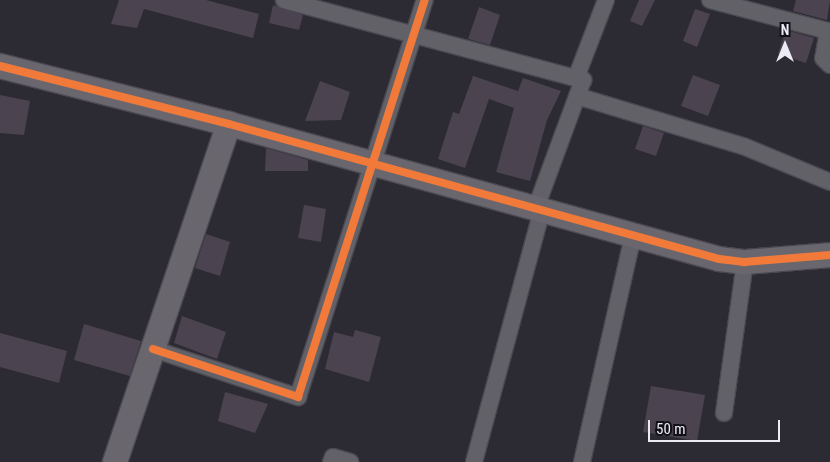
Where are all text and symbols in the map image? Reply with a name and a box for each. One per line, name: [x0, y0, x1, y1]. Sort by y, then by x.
north arrow: [760, 20, 810, 70]
text: N: [781, 22, 789, 38]
scale bar: [650, 410, 782, 442]
text: 50 m: [656, 420, 686, 438]

